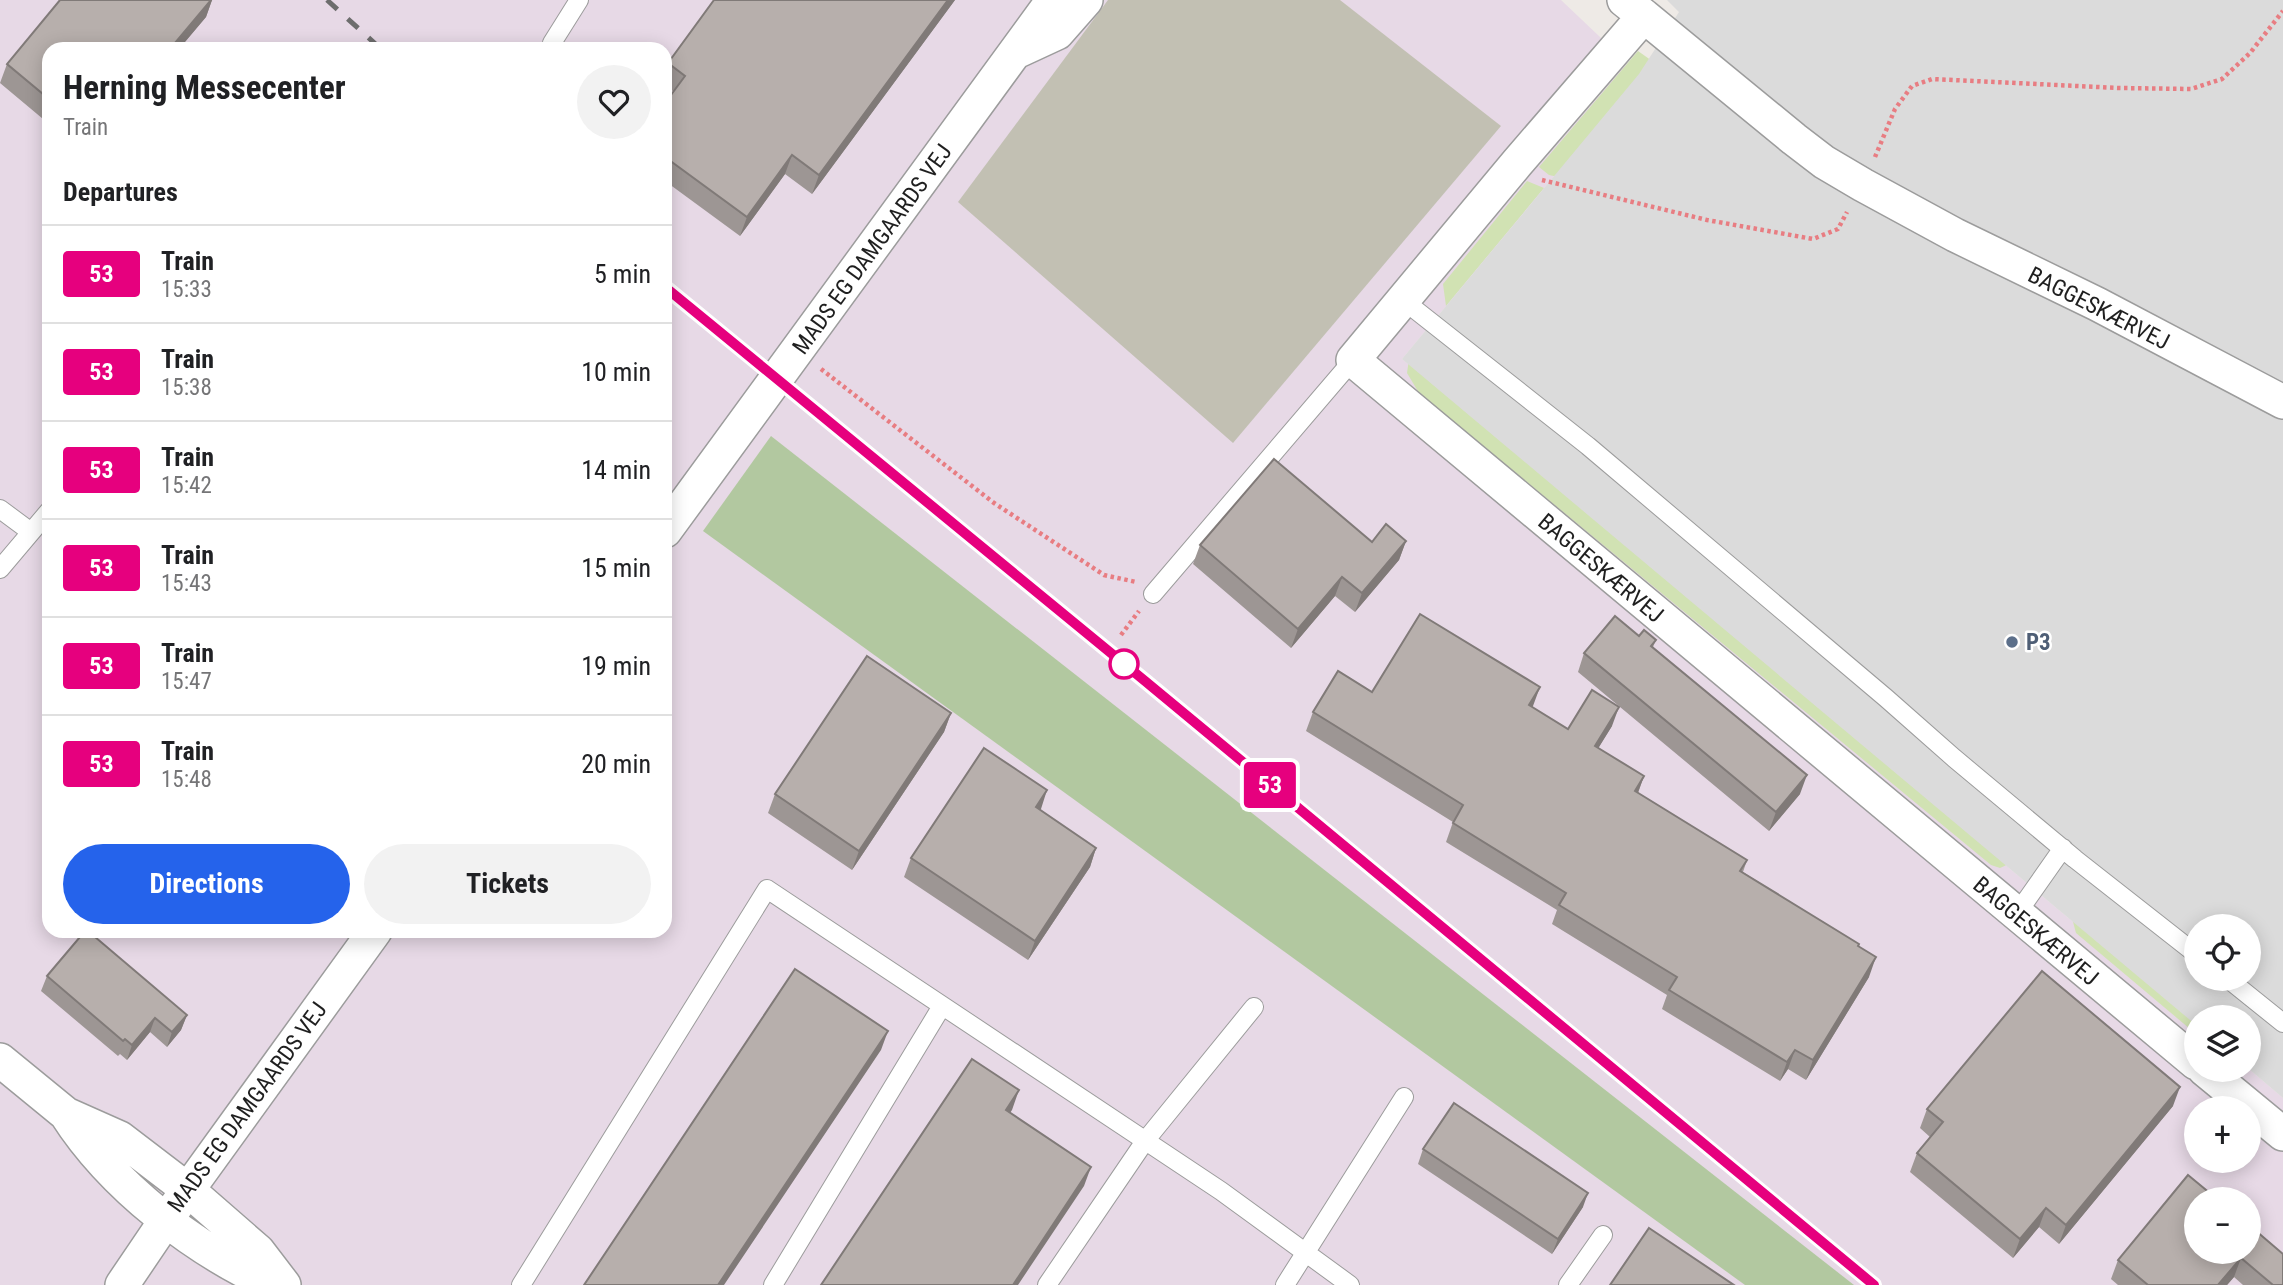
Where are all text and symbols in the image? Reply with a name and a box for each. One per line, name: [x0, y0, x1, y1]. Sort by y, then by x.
button: heart: [577, 65, 651, 139]
text: Herning Messecenter: [63, 68, 346, 107]
text: Train: [63, 114, 108, 141]
street label: MADS EG DAMGAARDS VEJ: [787, 139, 958, 360]
text: Departures: [63, 177, 178, 207]
text: Train: [161, 246, 214, 276]
text: 5 min: [594, 259, 651, 289]
text: 53: [89, 260, 114, 288]
street label: BAGGESKÆRVEJ: [2024, 261, 2174, 356]
text: 15:33: [161, 276, 212, 303]
text: Train: [161, 344, 214, 374]
text: 10 min: [581, 357, 651, 387]
text: 53: [89, 358, 114, 386]
text: 15:38: [161, 374, 212, 401]
text: Train: [161, 442, 214, 472]
text: 14 min: [581, 455, 651, 485]
text: 53: [89, 456, 114, 484]
text: 15:42: [161, 472, 212, 499]
street label: BAGGESKÆRVEJ: [1533, 508, 1669, 629]
text: Train: [161, 540, 214, 570]
text: 15 min: [581, 553, 651, 583]
text: 53: [89, 554, 114, 582]
text: 15:43: [161, 570, 212, 597]
place label: P3: [2026, 629, 2051, 656]
marker: P3: [2004, 634, 2020, 650]
text: Train: [161, 638, 214, 668]
unlabelled marker: [1109, 649, 1139, 679]
text: 19 min: [581, 651, 651, 681]
text: 53: [89, 652, 114, 680]
text: 15:47: [161, 668, 212, 695]
text: Train: [161, 736, 214, 766]
text: 20 min: [581, 749, 651, 779]
text: 53: [89, 750, 114, 778]
line badge: 53: [1238, 762, 1302, 808]
text: 15:48: [161, 766, 212, 793]
text: 53: [1258, 771, 1282, 799]
button: Directions: [63, 844, 350, 924]
button: Tickets: [364, 844, 651, 924]
street label: BAGGESKÆRVEJ: [1968, 871, 2104, 992]
map controls: [2184, 914, 2261, 1264]
button: locate: [2184, 914, 2261, 991]
street label: MADS EG DAMGAARDS VEJ: [162, 997, 333, 1218]
button: layers: [2184, 1005, 2261, 1082]
button: +: [2184, 1096, 2261, 1173]
button: −: [2184, 1187, 2261, 1264]

